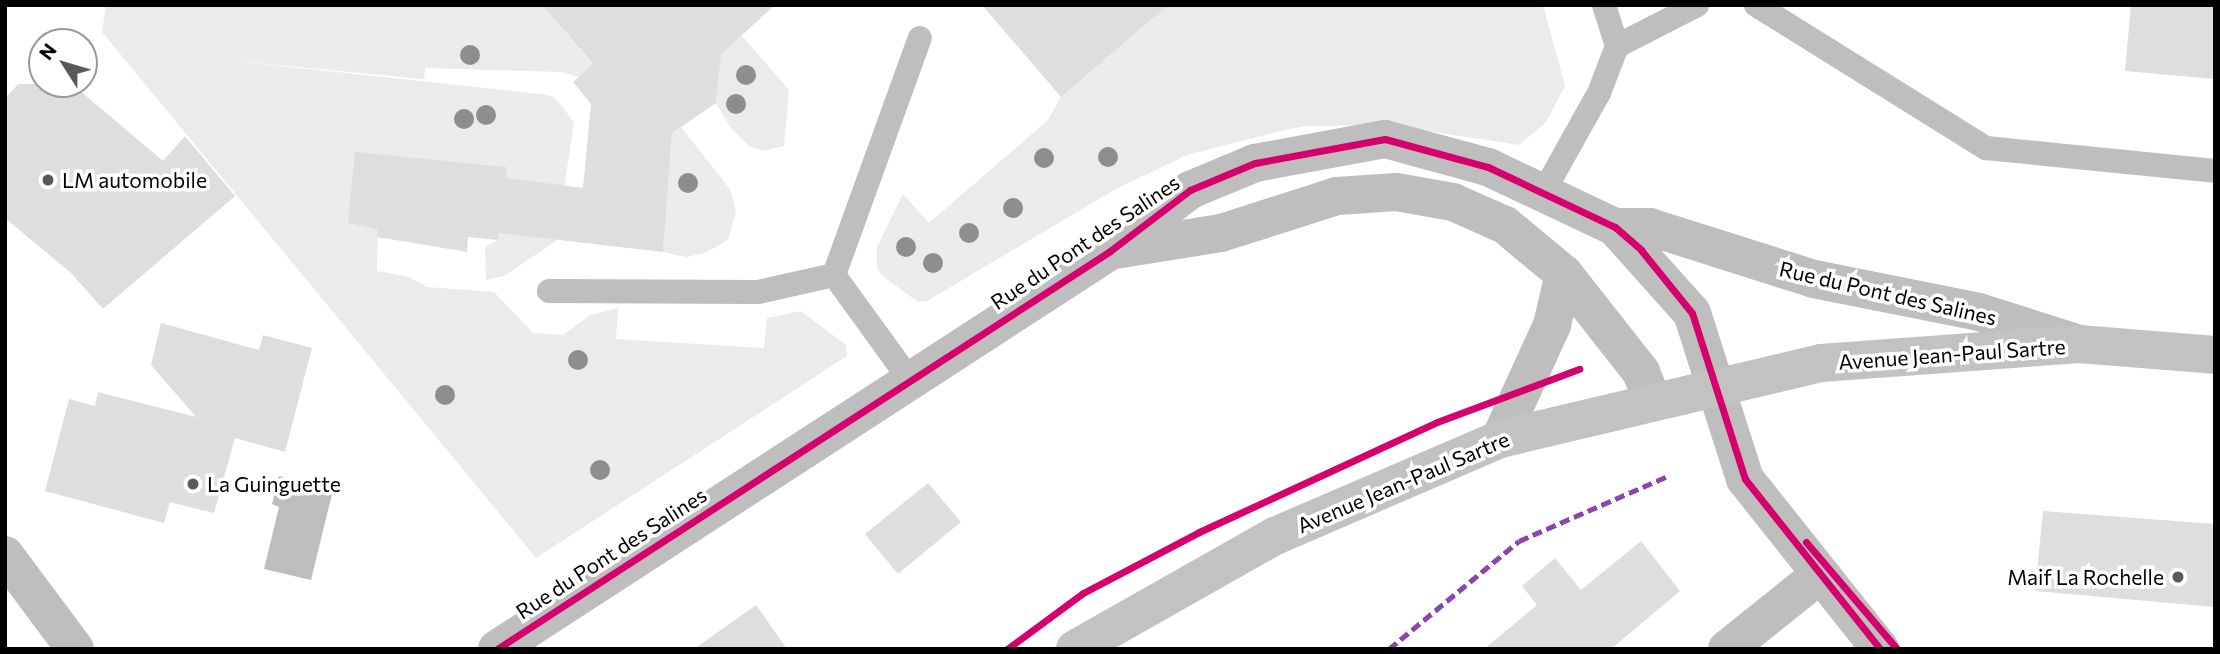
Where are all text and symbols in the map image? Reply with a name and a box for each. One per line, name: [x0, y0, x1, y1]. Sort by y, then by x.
north arrow: [28, 28, 98, 98]
text: N: [34, 39, 61, 64]
place label: LM automobile: [62, 167, 207, 193]
street label: Rue du Pont des Salines: [986, 169, 1184, 315]
marker: LM automobile: [40, 172, 56, 188]
street label: Rue du Pont des Salines: [1777, 256, 1999, 330]
street label: Avenue Jean-Paul Sartre: [1838, 333, 2066, 375]
street label: Avenue Jean-Paul Sartre: [1293, 426, 1513, 538]
place label: La Guinguette: [207, 471, 341, 497]
marker: La Guinguette: [185, 476, 201, 492]
street label: Rue du Pont des Salines: [511, 482, 711, 624]
place label: Maif La Rochelle: [2007, 564, 2164, 590]
marker: Maif La Rochelle: [2170, 569, 2186, 585]

